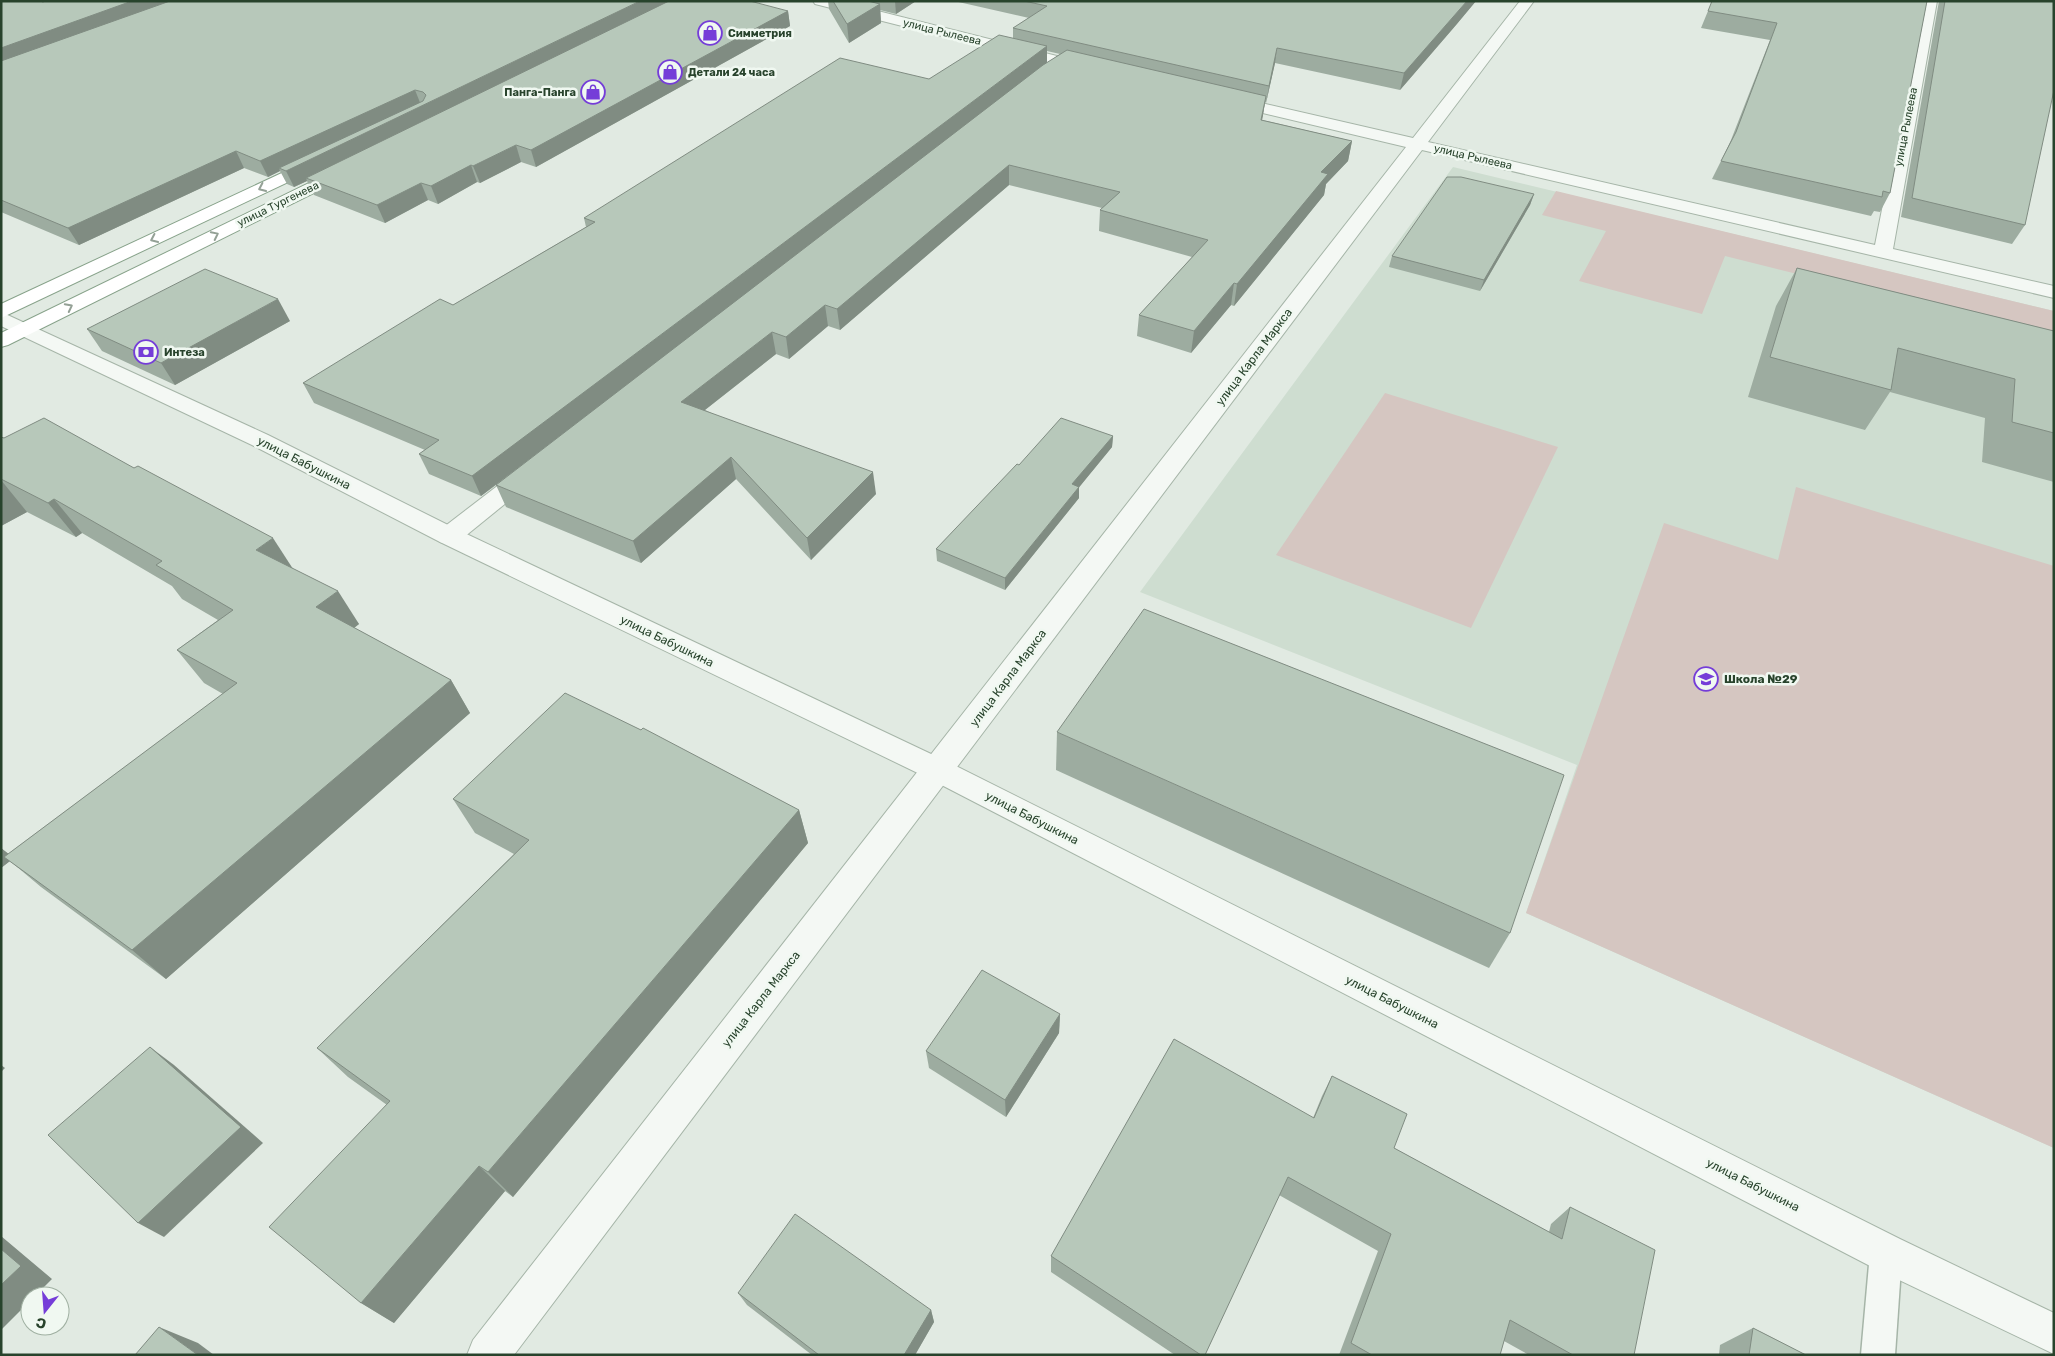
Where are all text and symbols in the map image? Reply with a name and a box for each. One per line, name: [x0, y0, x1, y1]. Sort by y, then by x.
street label: улица Рылеева: [902, 16, 982, 48]
shop icon: Симметрия: [697, 20, 723, 46]
place label: Симметрия: [728, 27, 792, 40]
shop icon: Детали 24 часа: [657, 59, 683, 85]
place label: Детали 24 часа: [688, 66, 775, 79]
shop icon: Панга-Панга: [580, 79, 606, 105]
place label: Панга-Панга: [504, 86, 576, 99]
street label: улица Рылеева: [1892, 86, 1920, 168]
street label: улица Рылеева: [1433, 142, 1513, 172]
street label: улица Тургенева: [235, 179, 321, 229]
one-way arrow: [258, 182, 267, 192]
one-way arrow: [209, 231, 218, 241]
one-way arrow: [151, 233, 160, 243]
one-way arrow: [64, 303, 73, 313]
street label: улица Карла Маркса: [1213, 306, 1295, 408]
bank icon: Интеза: [133, 339, 159, 365]
place label: Интеза: [164, 346, 205, 359]
street label: улица Бабушкина: [255, 434, 353, 492]
street label: улица Бабушкина: [618, 612, 716, 670]
street label: улица Карла Маркса: [967, 627, 1049, 729]
school or university icon: Школа №29: [1693, 666, 1719, 692]
place label: Школа №29: [1724, 672, 1798, 686]
street label: улица Бабушкина: [983, 789, 1081, 847]
street label: улица Карла Маркса: [719, 948, 803, 1050]
street label: улица Бабушкина: [1343, 973, 1441, 1031]
street label: улица Бабушкина: [1704, 1156, 1802, 1214]
north arrow: [20, 1286, 70, 1336]
text: С: [34, 1313, 49, 1333]

